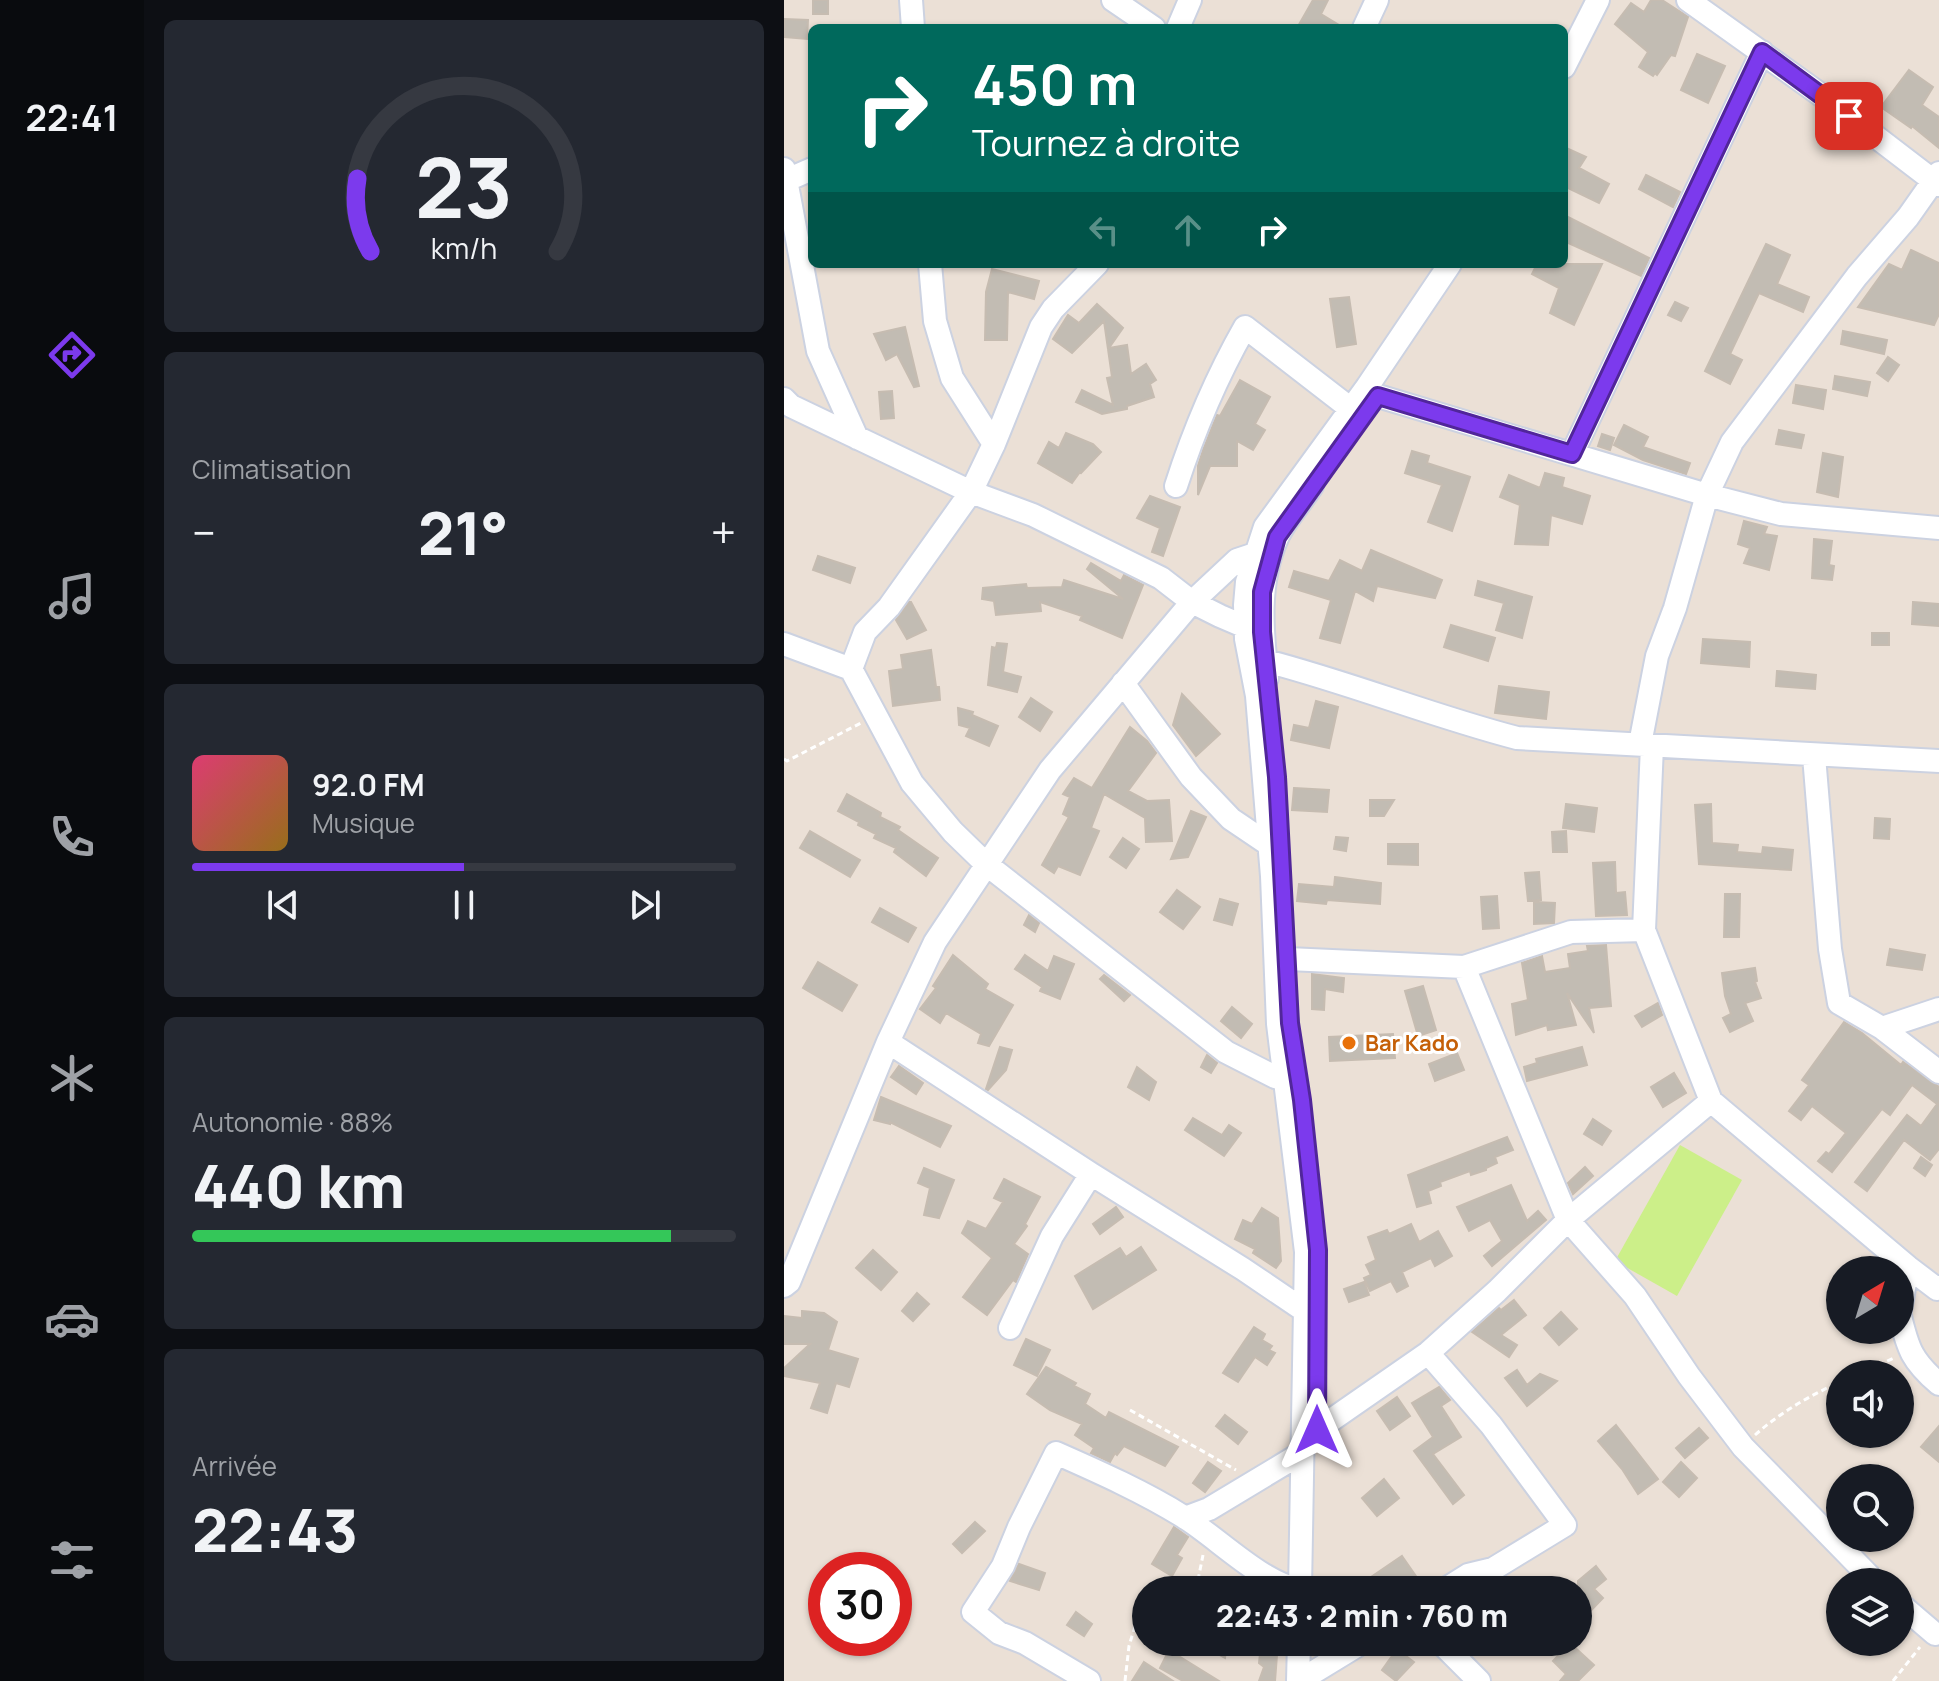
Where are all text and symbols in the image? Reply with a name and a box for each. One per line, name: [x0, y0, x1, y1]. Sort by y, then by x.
text: 450 m: [972, 45, 1137, 122]
icon: right: [840, 56, 944, 160]
pin: [1815, 82, 1883, 150]
text: 22:41: [26, 93, 118, 142]
icon: arrive: [1827, 94, 1871, 138]
text: Tournez à droite: [972, 118, 1240, 167]
text: 23: [415, 129, 513, 243]
icon: left: [1082, 208, 1126, 252]
icon: ahead: [1166, 208, 1210, 252]
icon: right: [1250, 208, 1294, 252]
text: km/h: [431, 229, 497, 268]
icon: directions: [44, 327, 100, 383]
text: Climatisation: [192, 451, 351, 487]
text: 21°: [418, 491, 508, 573]
text: −: [192, 502, 216, 562]
text: +: [711, 502, 736, 562]
icon: music: [44, 568, 100, 624]
text: 92.0 FM: [312, 764, 425, 805]
text: Musique: [312, 805, 415, 841]
icon: phone: [44, 809, 100, 865]
icon: previous: [261, 883, 305, 927]
icon: pause: [442, 883, 486, 927]
icon: next: [623, 883, 667, 927]
place label: Bar Kado: [1365, 1028, 1459, 1058]
marker: Bar Kado: [1340, 1034, 1358, 1052]
icon: climate: [44, 1050, 100, 1106]
text: Autonomie · 88%: [192, 1104, 393, 1140]
text: 440 km: [192, 1144, 405, 1226]
north arrow: [1826, 1256, 1914, 1344]
map controls: [1826, 1256, 1914, 1656]
icon: car: [44, 1291, 100, 1347]
button: sound: [1826, 1360, 1914, 1448]
position arrow: [1275, 1388, 1359, 1472]
text: Arrivée: [192, 1448, 277, 1484]
button: search: [1826, 1464, 1914, 1552]
text: 22:43: [192, 1488, 358, 1570]
icon: filters: [44, 1532, 100, 1588]
speed limit sign: 30: [808, 1552, 912, 1656]
button: layers: [1826, 1568, 1914, 1656]
text: 22:43 · 2 min · 760 m: [1216, 1595, 1508, 1636]

